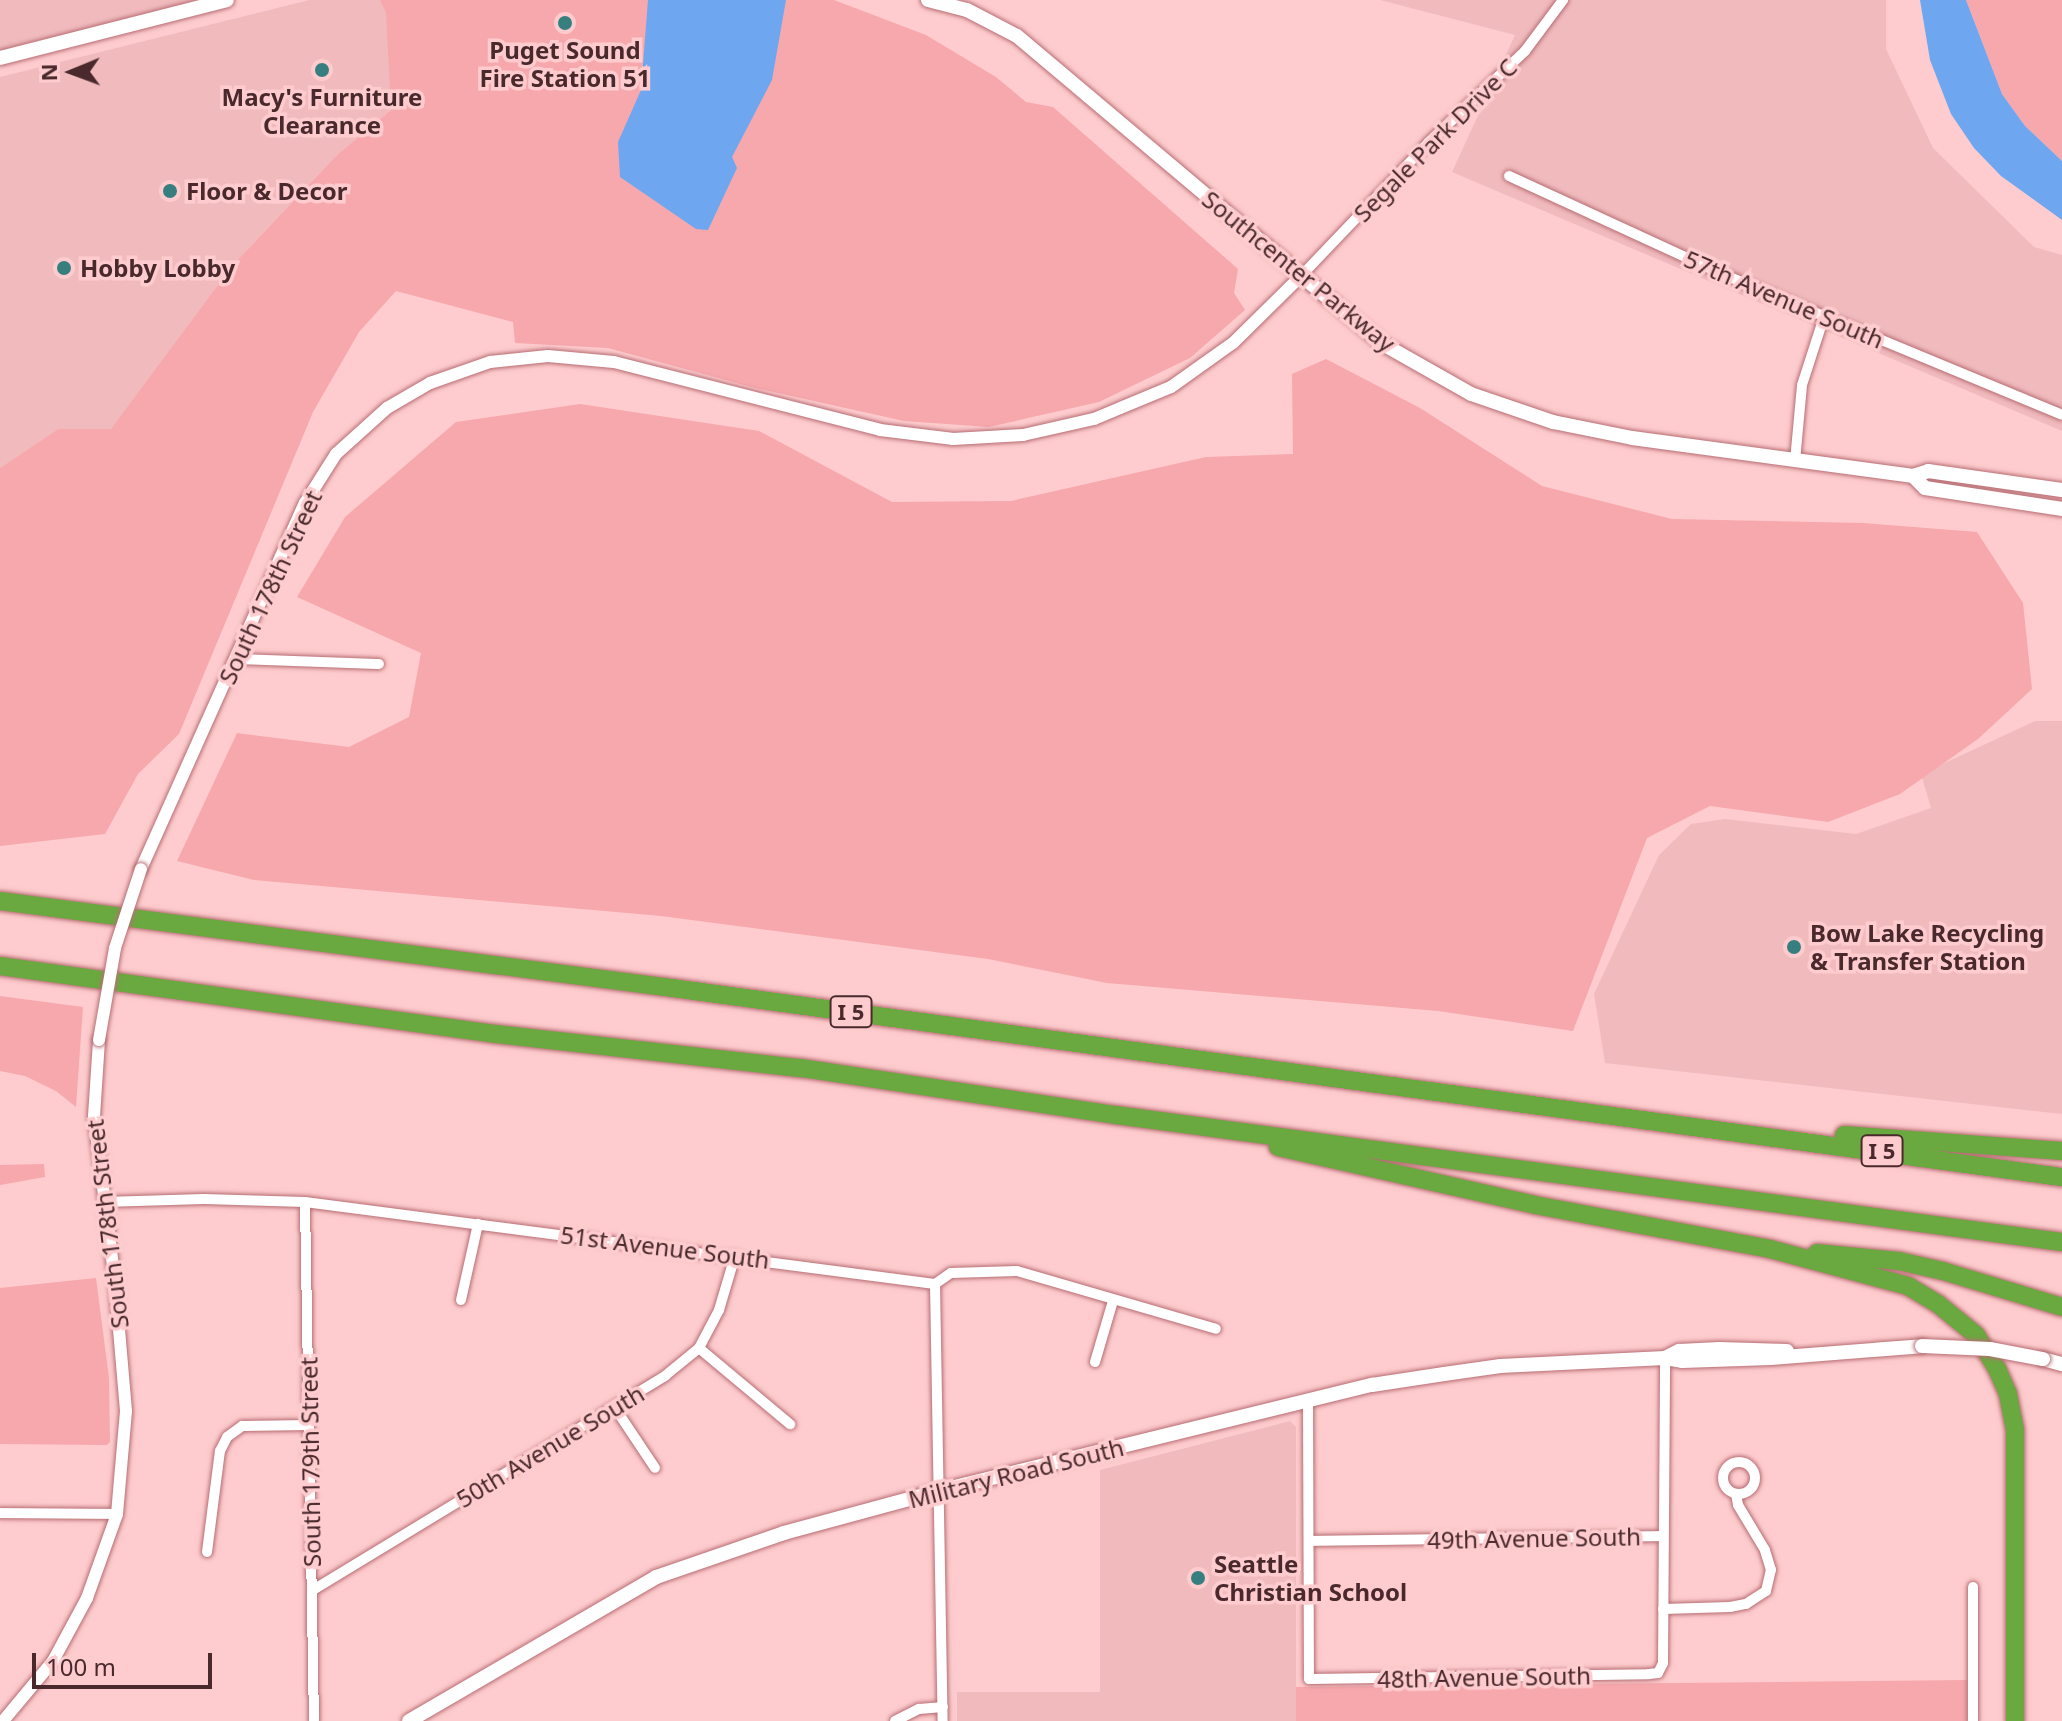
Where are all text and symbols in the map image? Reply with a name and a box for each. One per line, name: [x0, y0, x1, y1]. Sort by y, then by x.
marker: Puget Sound Fire Station 51: [556, 14, 574, 32]
north arrow: [32, 32, 112, 112]
place label: Puget Sound Fire Station 51: [479, 36, 651, 92]
street label: Segale Park Drive C: [1348, 53, 1522, 227]
marker: Macy's Furniture Clearance: [313, 61, 331, 79]
text: N: [33, 63, 63, 82]
place label: Macy's Furniture Clearance: [222, 83, 422, 139]
place label: Floor & Decor: [186, 177, 348, 205]
marker: Floor & Decor: [161, 182, 179, 200]
street label: Southcenter Parkway: [1197, 184, 1401, 358]
street label: 57th Avenue South: [1680, 244, 1888, 354]
place label: Hobby Lobby: [80, 254, 235, 282]
marker: Hobby Lobby: [55, 259, 73, 277]
street label: South 178th Street: [213, 486, 327, 688]
place label: Bow Lake Recycling & Transfer Station: [1810, 919, 2044, 975]
marker: Bow Lake Recycling & Transfer Station: [1785, 938, 1803, 956]
road number: I 5: [829, 994, 873, 1030]
street label: South 178th Street: [80, 1118, 134, 1330]
road number: I 5: [1860, 1133, 1904, 1169]
street label: 51st Avenue South: [559, 1220, 771, 1274]
street label: South 179th Street: [294, 1357, 326, 1567]
street label: 50th Avenue South: [451, 1379, 649, 1513]
street label: Military Road South: [905, 1432, 1127, 1514]
street label: 49th Avenue South: [1427, 1522, 1641, 1554]
place label: Seattle Christian School: [1214, 1550, 1407, 1606]
marker: Seattle Christian School: [1189, 1569, 1207, 1587]
scale bar: [36, 1637, 216, 1687]
text: 100 m: [46, 1650, 116, 1683]
street label: 48th Avenue South: [1377, 1661, 1591, 1693]

